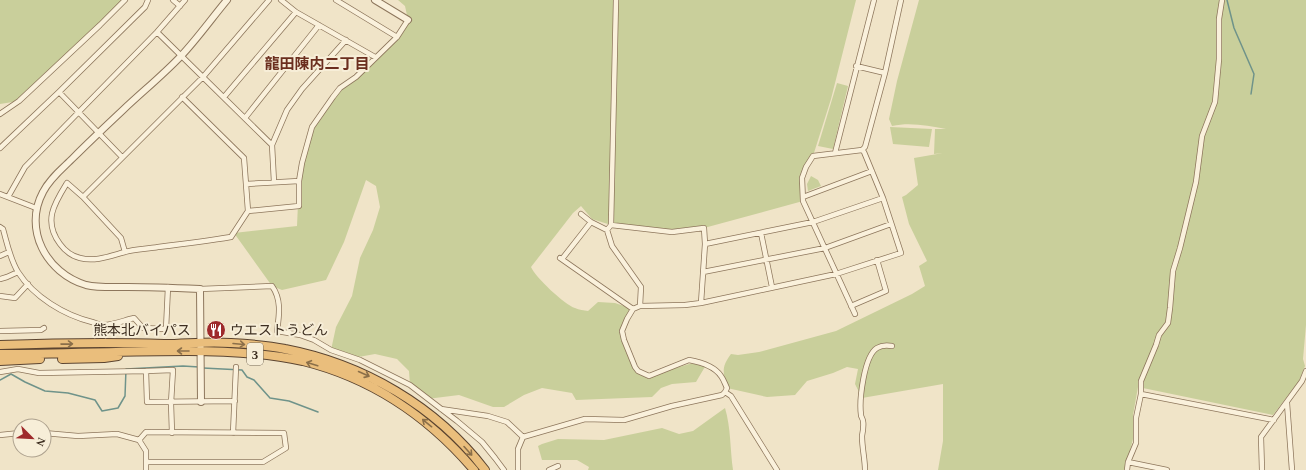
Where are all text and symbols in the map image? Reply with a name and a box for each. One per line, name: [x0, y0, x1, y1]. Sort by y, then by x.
district label: 龍田陳内二丁目: [264, 56, 370, 72]
restaurant icon: ウエストうどん: [205, 319, 227, 341]
street label: 熊本北バイパス: [93, 322, 191, 338]
place label: ウエストうどん: [230, 323, 328, 338]
one-way arrow: [60, 340, 73, 348]
one-way arrow: [232, 340, 245, 347]
road number: 3: [247, 343, 263, 365]
one-way arrow: [177, 347, 190, 355]
one-way arrow: [305, 360, 318, 367]
one-way arrow: [358, 371, 370, 378]
north arrow: [12, 418, 52, 458]
one-way arrow: [421, 418, 432, 427]
text: N: [34, 436, 48, 448]
one-way arrow: [464, 445, 473, 456]

